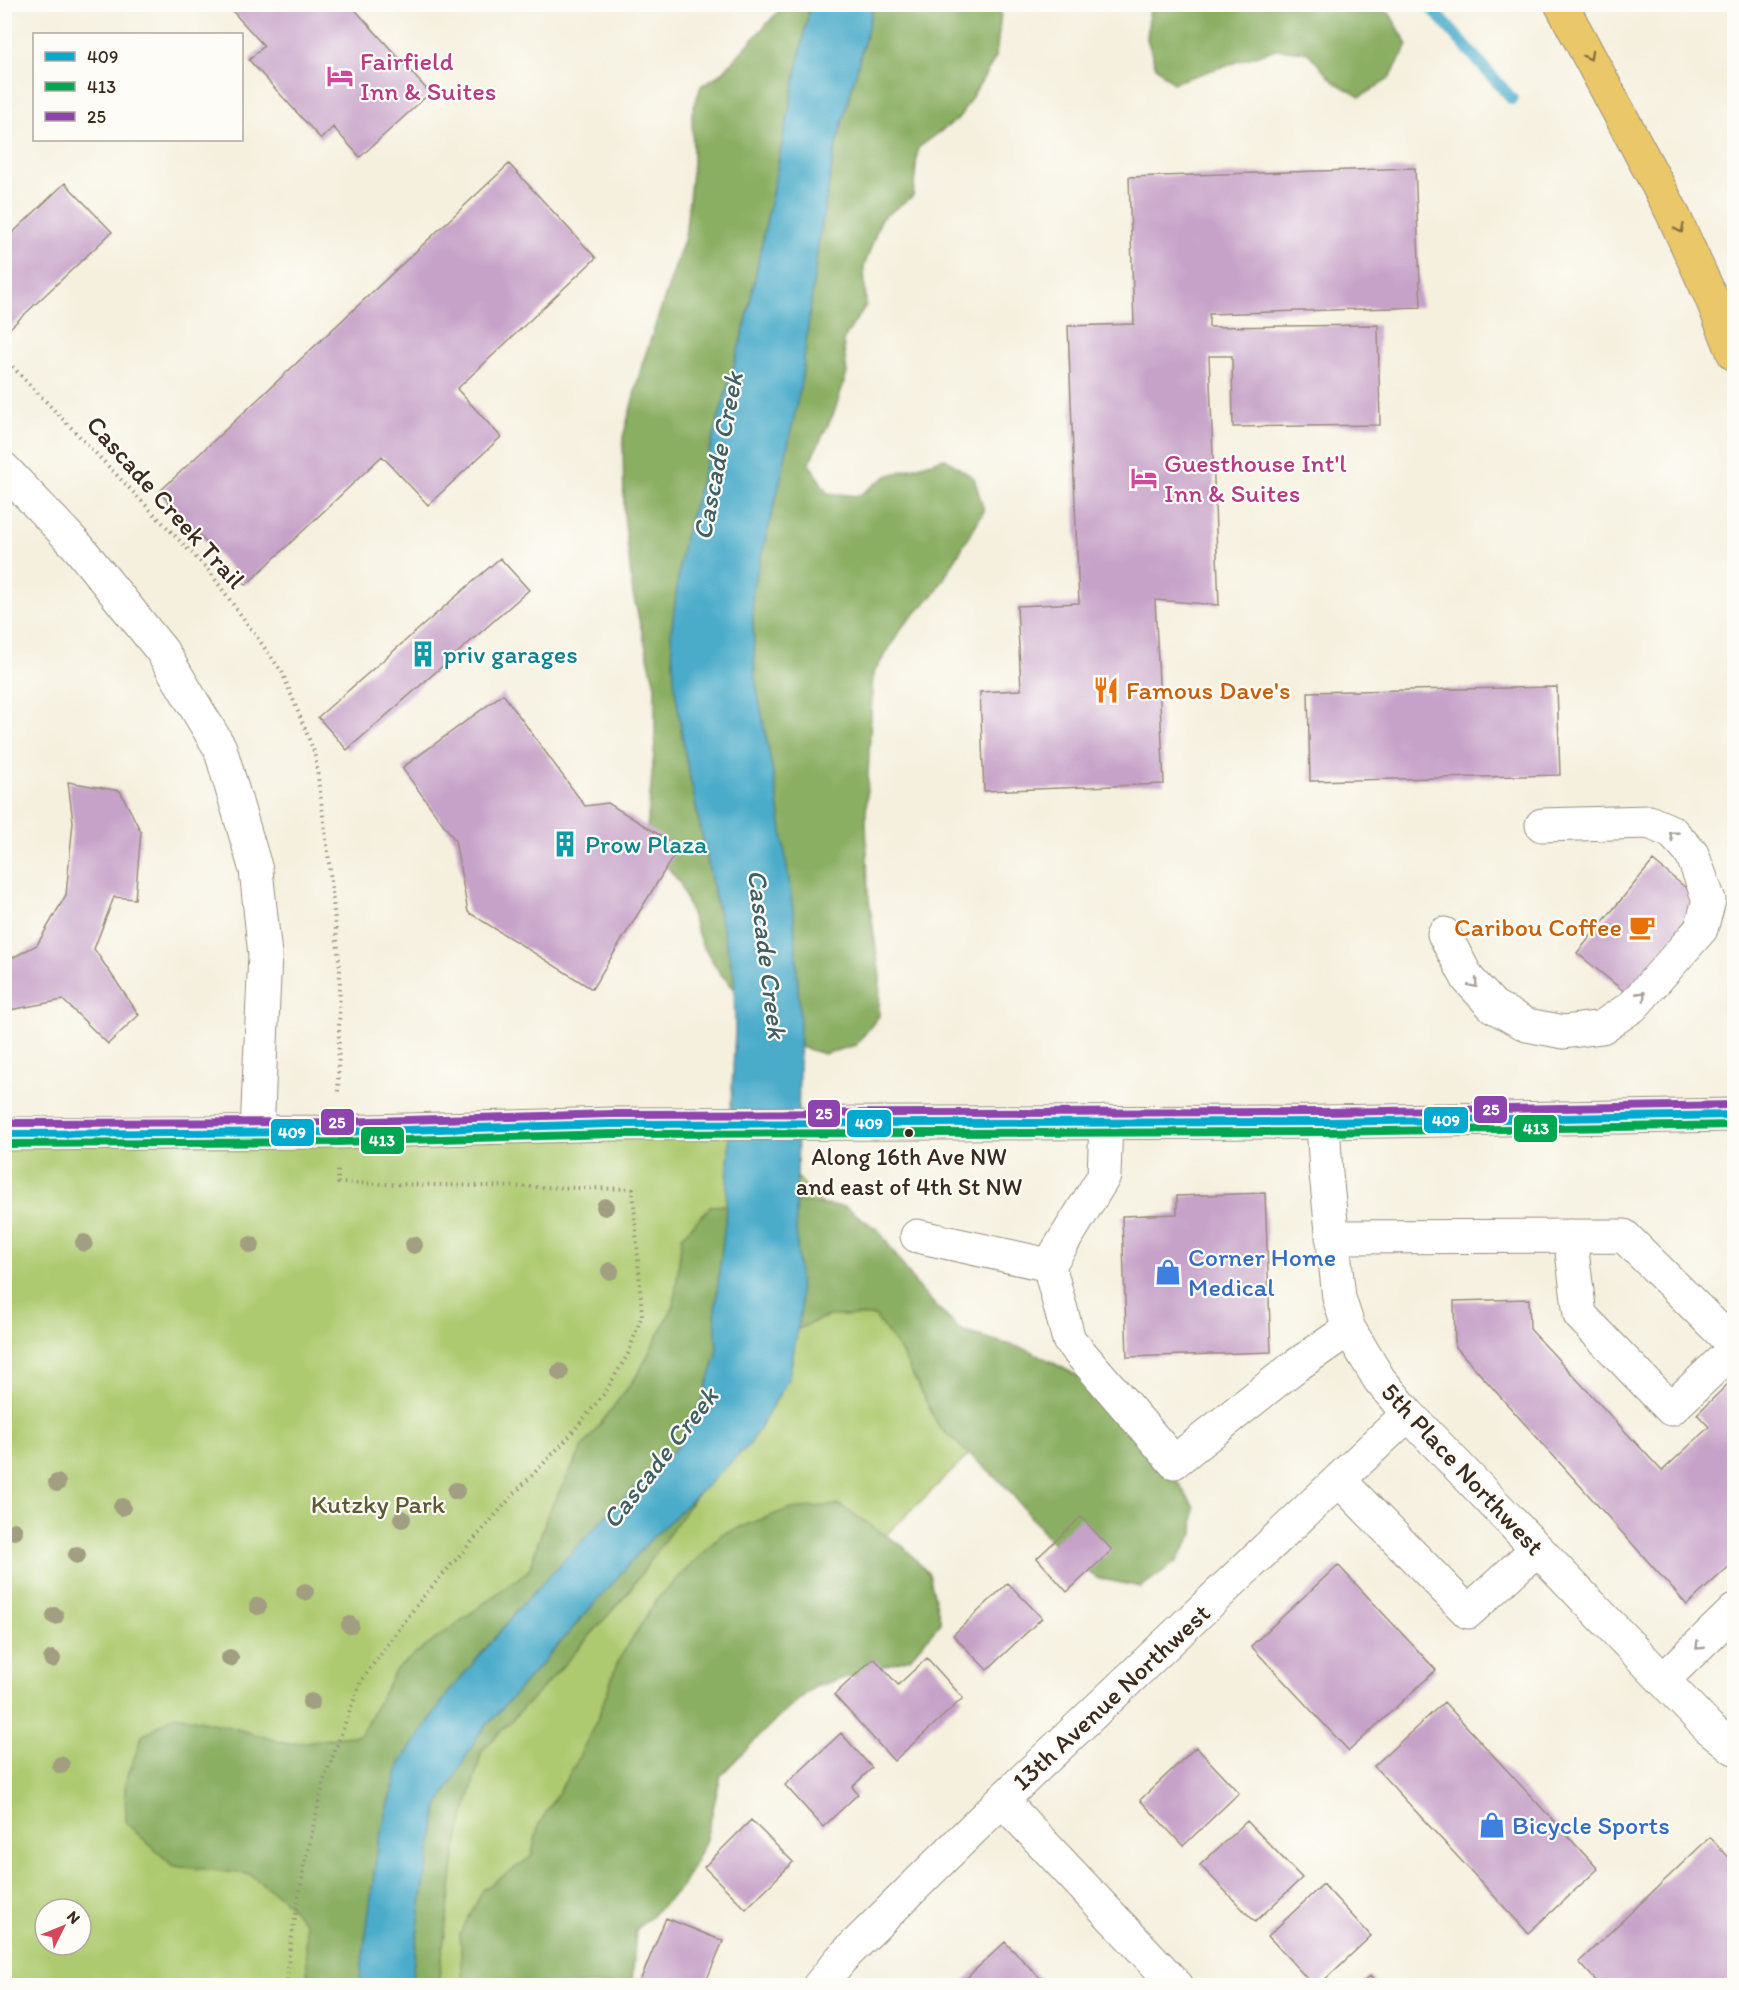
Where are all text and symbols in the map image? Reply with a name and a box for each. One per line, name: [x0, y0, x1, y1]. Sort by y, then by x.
legend: [33, 33, 243, 141]
place label: Fairfield Inn & Suites: [360, 45, 496, 107]
text: 409: [87, 46, 118, 68]
one-way arrow: [1582, 50, 1593, 60]
hotel icon: Fairfield Inn & Suites: [325, 61, 355, 91]
text: 413: [87, 76, 116, 98]
text: 25: [87, 106, 106, 128]
one-way arrow: [1672, 222, 1684, 233]
water label: Cascade Creek: [685, 367, 750, 543]
street label: Cascade Creek Trail: [80, 409, 252, 595]
place label: Guesthouse Int'l Inn & Suites: [1164, 447, 1347, 509]
hotel icon: Guesthouse Int'l Inn & Suites: [1129, 463, 1159, 493]
place label: priv garages: [443, 638, 578, 670]
building icon: priv garages: [408, 639, 438, 669]
place label: Famous Dave's: [1126, 674, 1291, 706]
restaurant icon: Famous Dave's: [1091, 675, 1121, 705]
place label: Prow Plaza: [585, 828, 708, 860]
building icon: Prow Plaza: [550, 829, 580, 859]
one-way arrow: [1669, 832, 1680, 843]
water label: Cascade Creek: [741, 868, 795, 1043]
place label: Caribou Coffee: [1454, 911, 1622, 943]
cafe icon: Caribou Coffee: [1627, 912, 1657, 942]
one-way arrow: [1467, 978, 1478, 988]
one-way arrow: [1635, 991, 1646, 1002]
line badge: 25: [1473, 1095, 1508, 1124]
line badge: 25: [807, 1099, 841, 1128]
text: 25: [1483, 1100, 1500, 1119]
text: 25: [816, 1104, 833, 1123]
line badge: 409: [1423, 1106, 1469, 1134]
line badge: 25: [320, 1108, 355, 1136]
line badge: 409: [846, 1109, 892, 1138]
text: 409: [1432, 1111, 1460, 1130]
text: 25: [329, 1113, 346, 1132]
text: 409: [855, 1114, 883, 1133]
line badge: 413: [1513, 1114, 1558, 1143]
line badge: 409: [270, 1118, 315, 1147]
text: 413: [1523, 1119, 1549, 1138]
text: 409: [278, 1123, 306, 1142]
line badge: 413: [360, 1126, 405, 1155]
marker: Along 16th Ave NW and east of 4th St NW: [903, 1127, 915, 1139]
text: 413: [369, 1131, 395, 1150]
place label: Along 16th Ave NW and east of 4th St NW: [796, 1142, 1022, 1201]
place label: Corner Home Medical: [1188, 1241, 1336, 1303]
shop icon: Corner Home Medical: [1153, 1257, 1183, 1287]
street label: 5th Place Northwest: [1375, 1376, 1551, 1562]
water label: Cascade Creek: [594, 1379, 726, 1535]
park label: Kutzky Park: [311, 1488, 446, 1520]
street label: 13th Avenue Northwest: [1005, 1597, 1217, 1797]
one-way arrow: [1695, 1638, 1706, 1649]
place label: Bicycle Sports: [1512, 1809, 1670, 1841]
shop icon: Bicycle Sports: [1477, 1810, 1507, 1840]
north arrow: [33, 1897, 93, 1957]
text: N: [63, 1907, 84, 1928]

